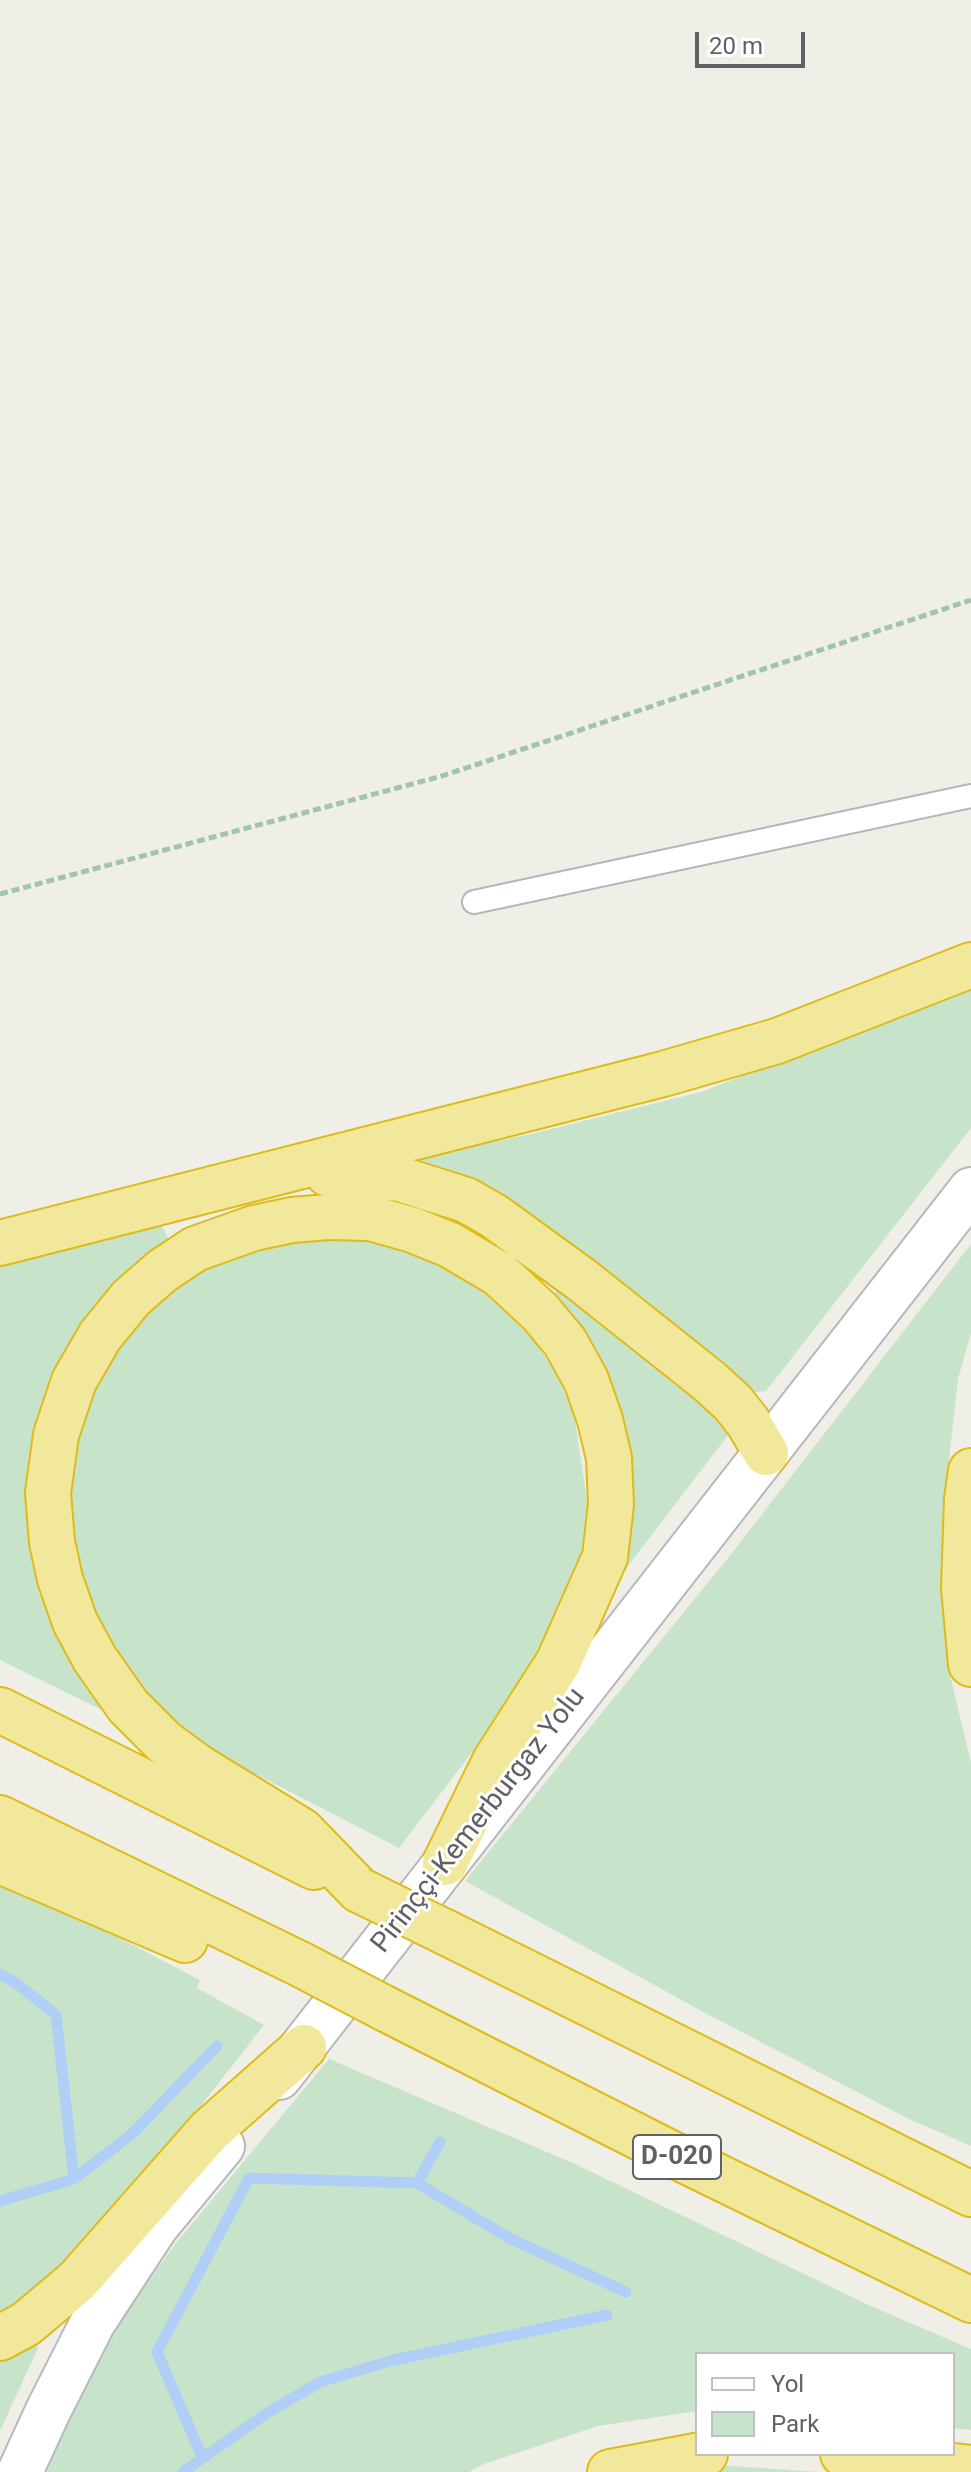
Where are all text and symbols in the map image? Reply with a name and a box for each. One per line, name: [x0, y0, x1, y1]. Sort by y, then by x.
scale bar: [699, 16, 809, 66]
text: 20 m: [709, 32, 763, 60]
street label: Pirinççi-Kemerburgaz Yolu: [365, 1682, 593, 1960]
road number: D-020: [633, 2135, 721, 2179]
legend: [695, 2352, 955, 2456]
text: Yol: [771, 2370, 804, 2398]
text: Park: [771, 2410, 819, 2438]

